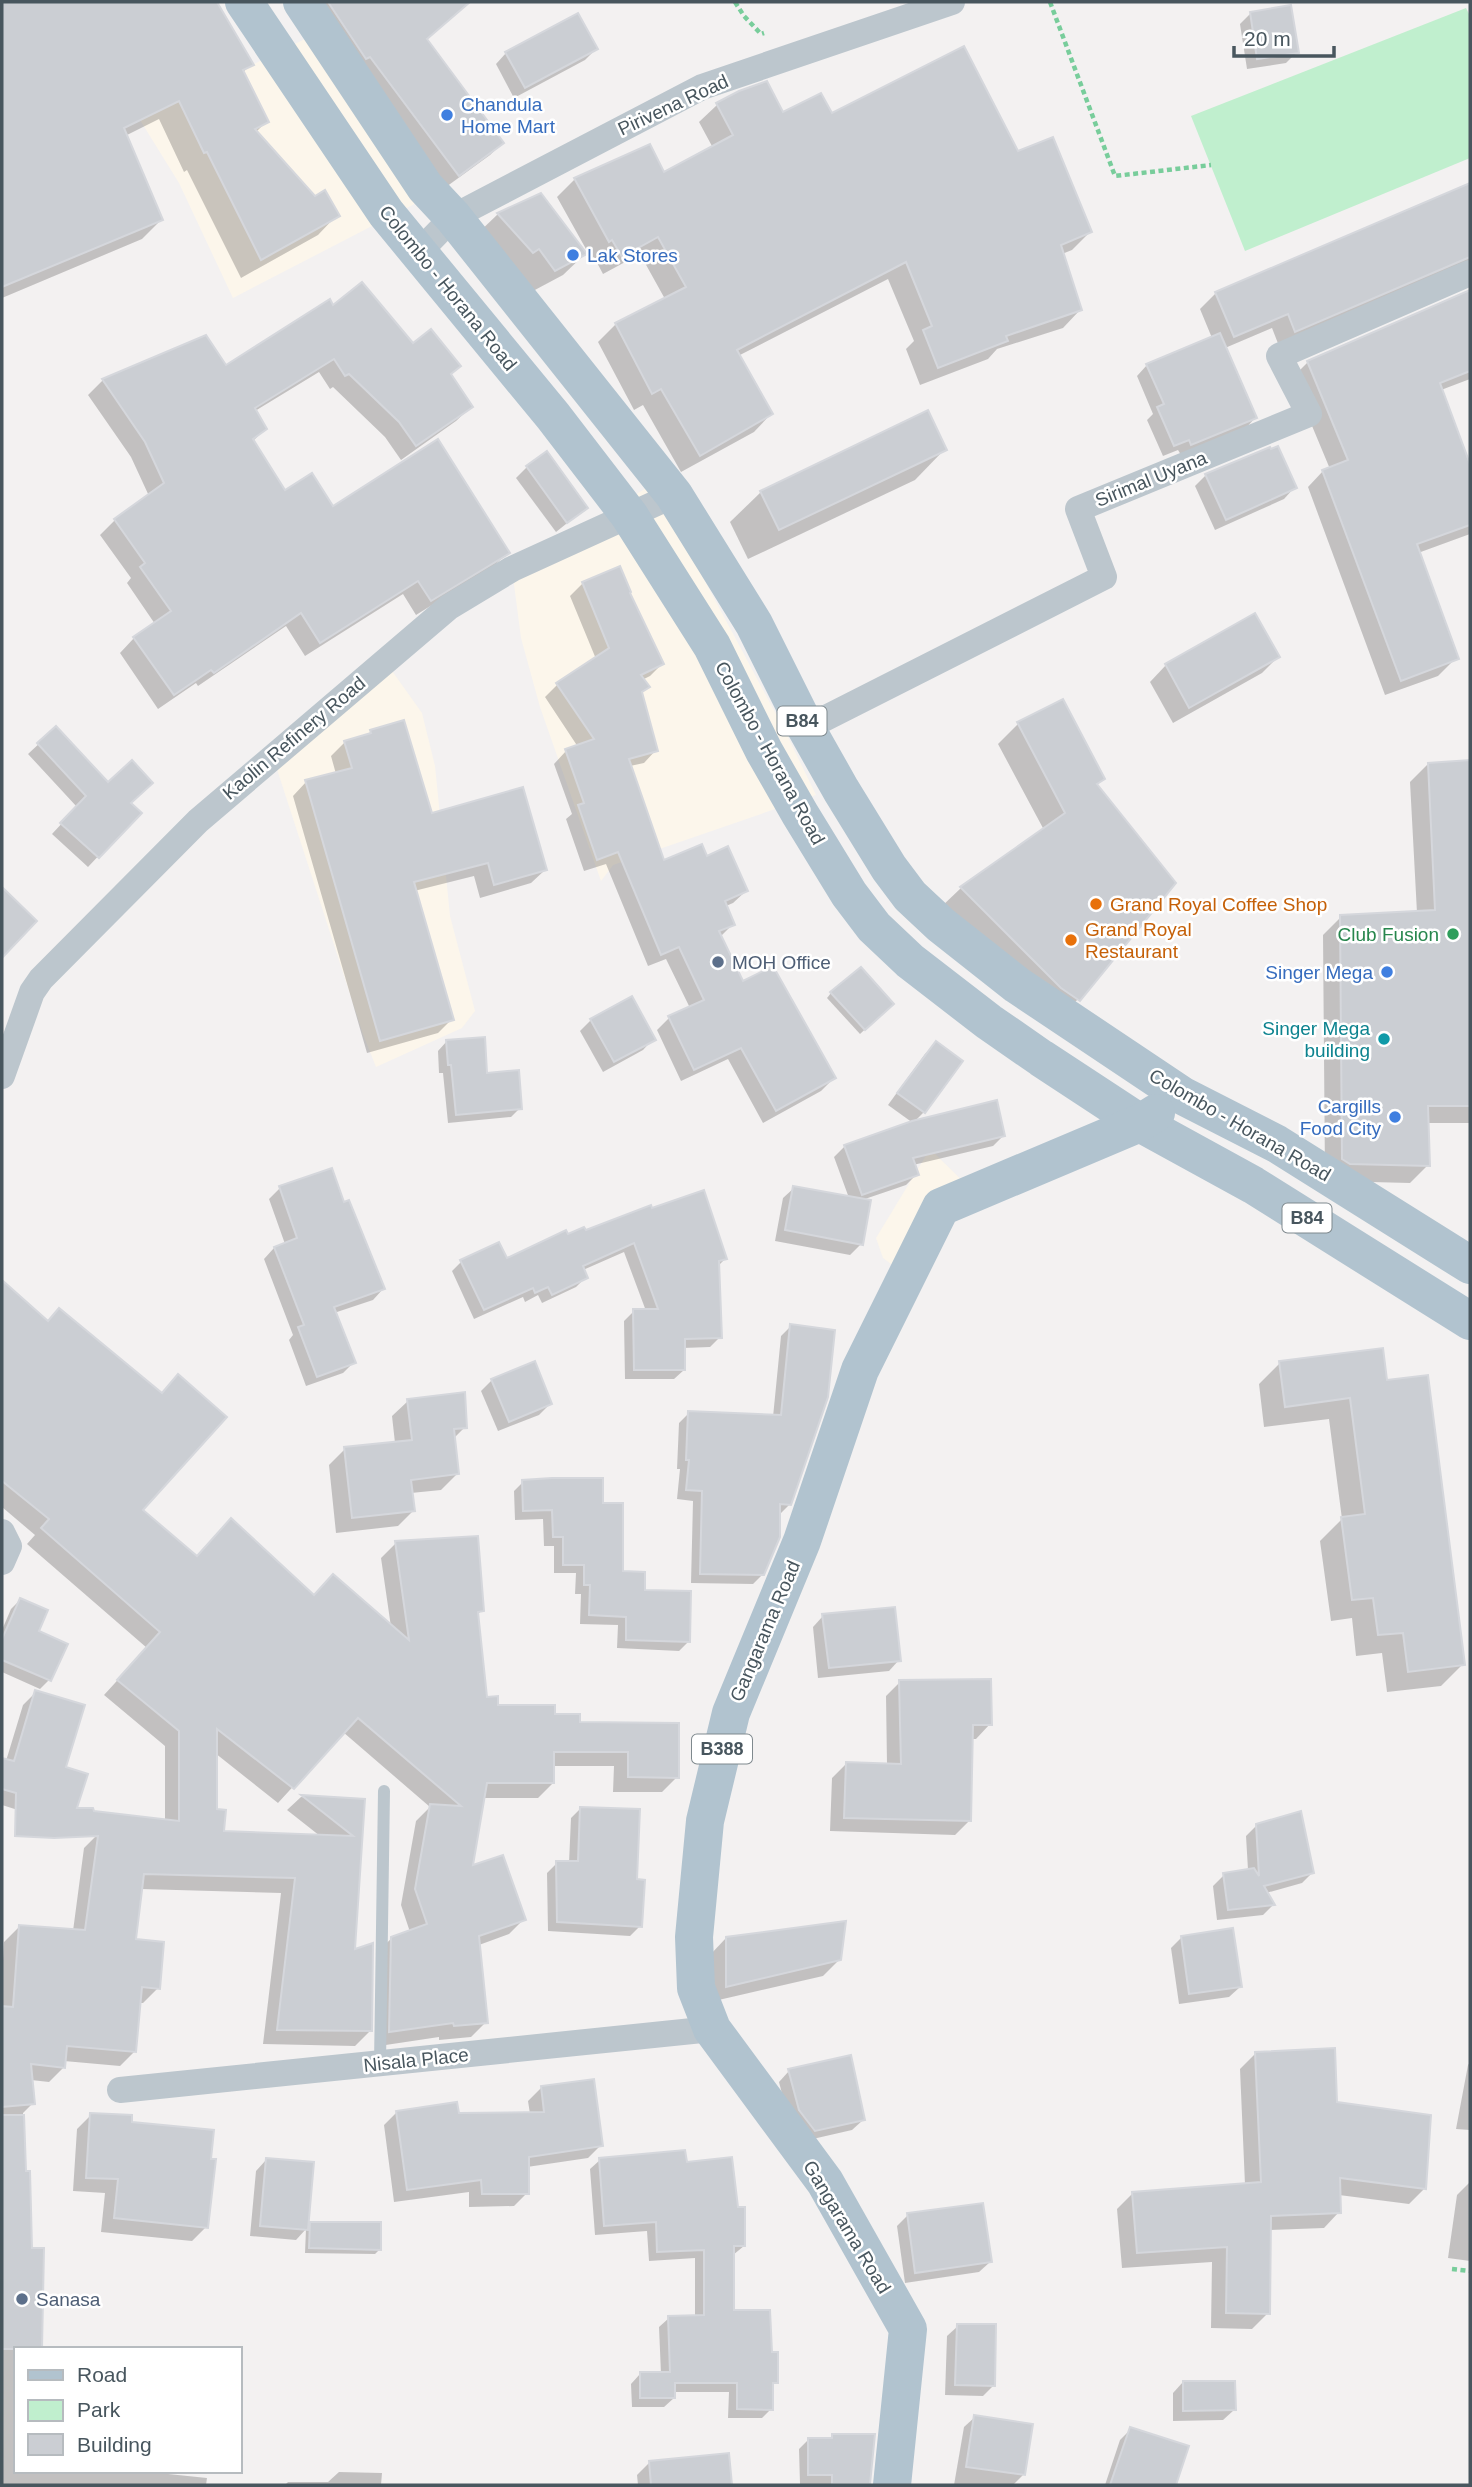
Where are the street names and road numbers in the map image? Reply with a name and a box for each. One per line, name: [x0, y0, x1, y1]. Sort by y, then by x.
street label: Pirivena Road: [614, 70, 732, 140]
street label: Colombo - Horana Road: [375, 201, 521, 375]
street label: Sirimal Uyana: [1092, 447, 1210, 511]
street label: Colombo - Horana Road: [711, 658, 829, 848]
street label: Kaolin Refinery Road: [218, 672, 370, 804]
road number: B84: [778, 706, 826, 736]
street label: Colombo - Horana Road: [1146, 1064, 1334, 1186]
road number: B84: [1282, 1204, 1332, 1232]
street label: Gangarama Road: [726, 1557, 804, 1705]
road number: B388: [692, 1734, 752, 1764]
street label: Nisala Place: [362, 2044, 470, 2076]
street label: Gangarama Road: [799, 2157, 895, 2297]

